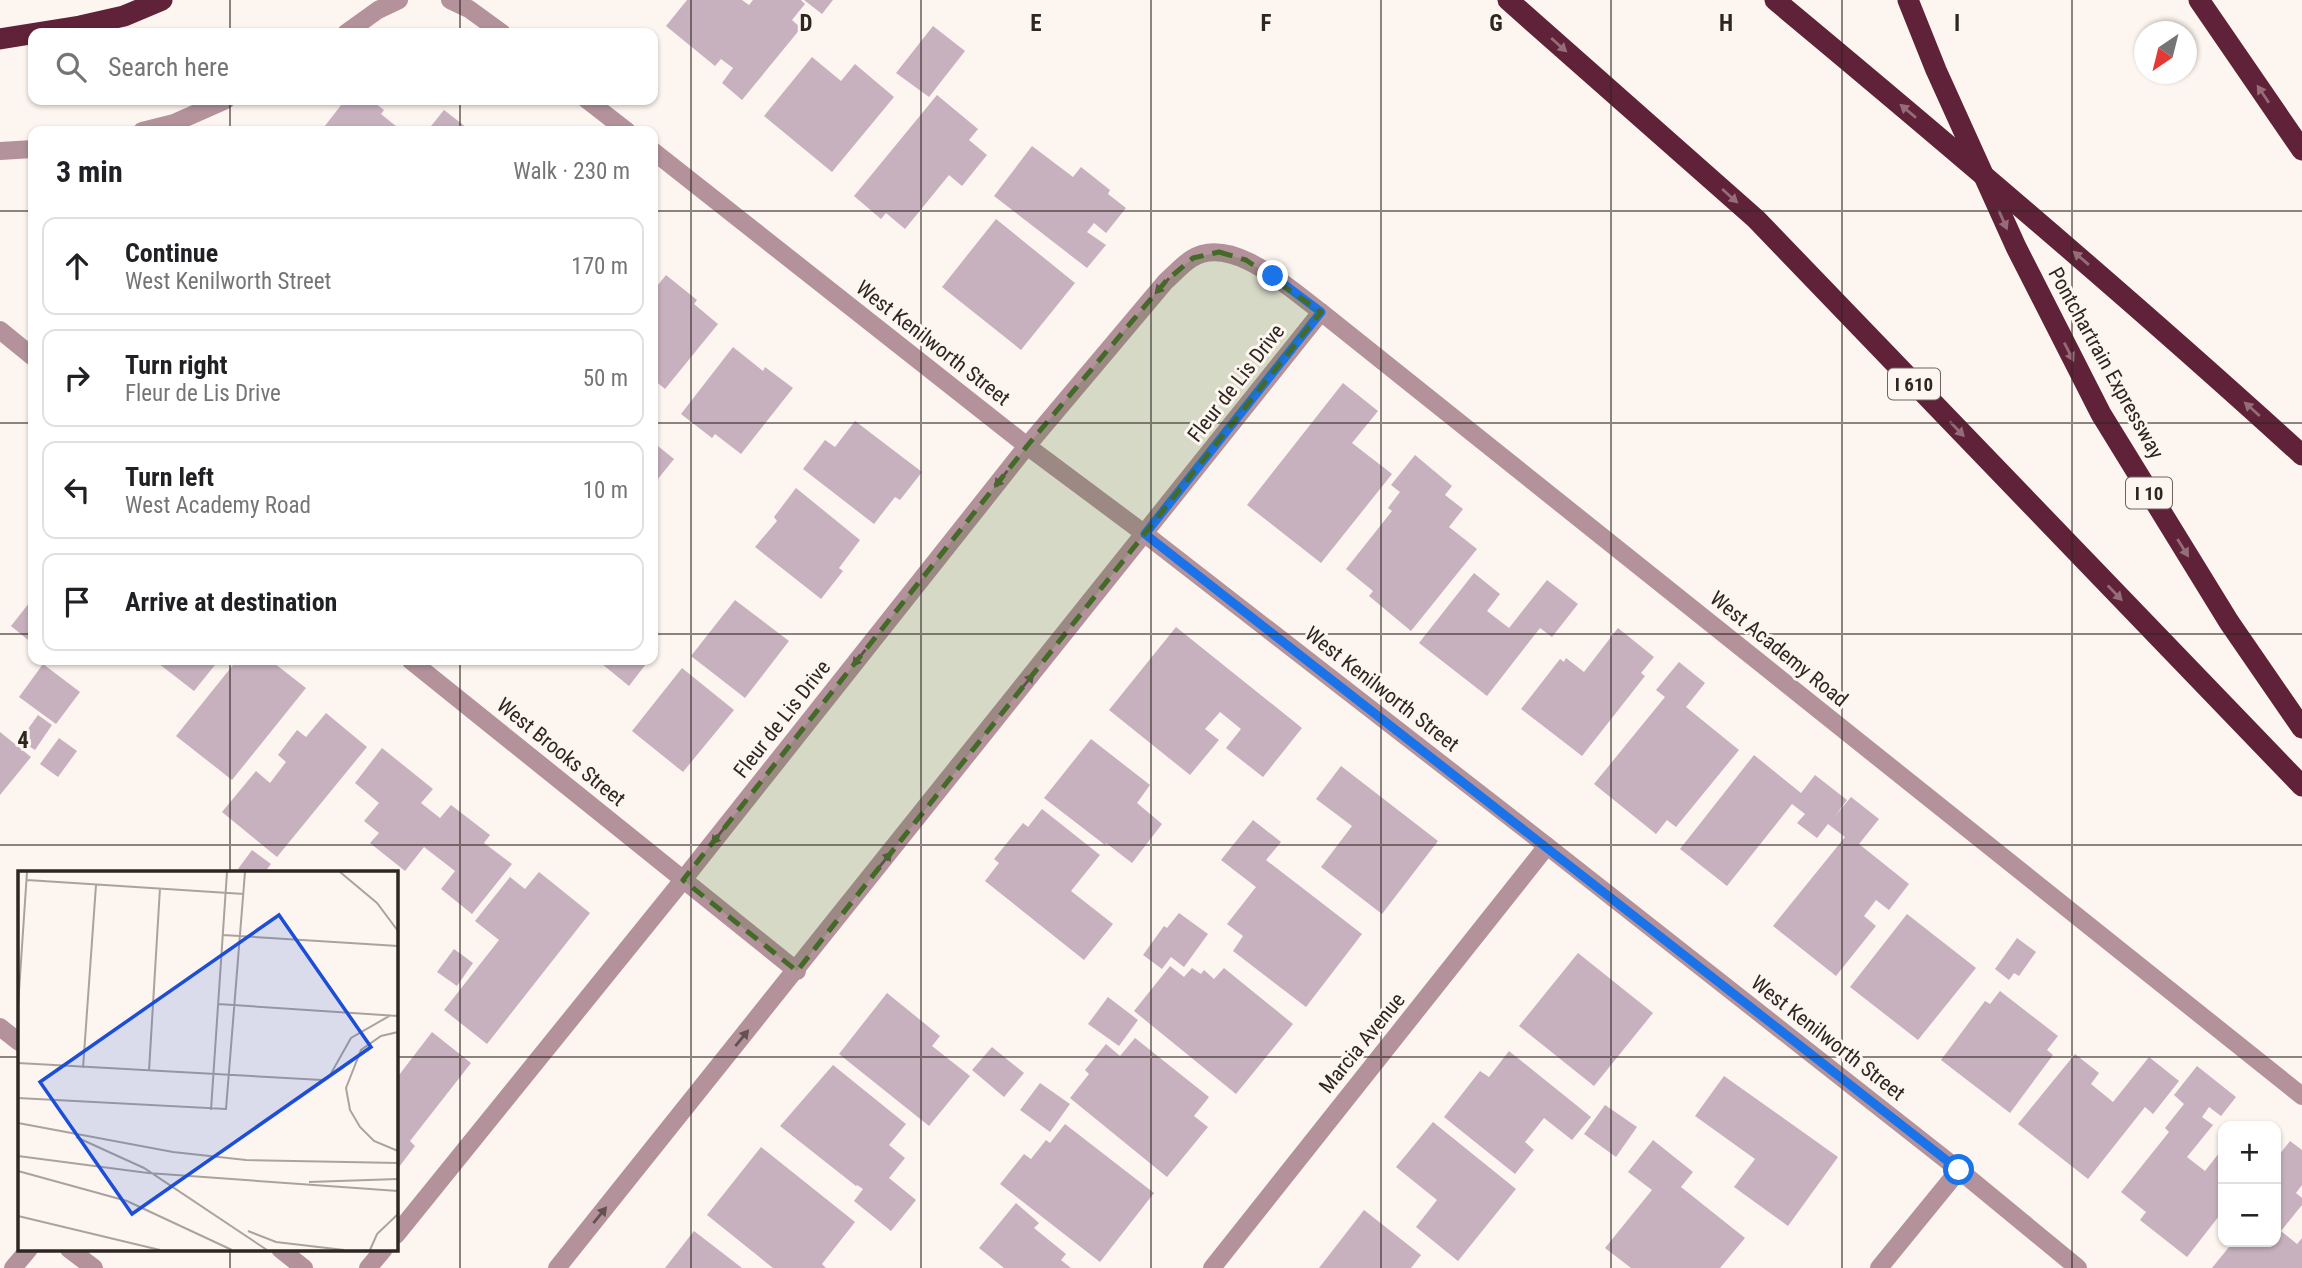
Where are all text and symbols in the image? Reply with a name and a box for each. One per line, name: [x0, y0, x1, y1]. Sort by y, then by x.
text: D: [800, 10, 813, 37]
text: E: [1030, 10, 1042, 37]
text: F: [1261, 10, 1272, 37]
text: G: [1489, 10, 1503, 37]
text: H: [1719, 10, 1733, 37]
text: I: [1954, 10, 1960, 37]
north arrow: [2134, 21, 2197, 84]
search box: [28, 28, 658, 105]
one-way arrow: [1551, 37, 1568, 52]
icon: search: [52, 48, 90, 86]
text: Search here: [108, 52, 229, 82]
one-way arrow: [2256, 84, 2269, 104]
one-way arrow: [1899, 104, 1916, 119]
text: 3 min: [56, 154, 123, 189]
text: Walk · 230 m: [513, 158, 630, 185]
one-way arrow: [1721, 188, 1739, 204]
one-way arrow: [1997, 210, 2009, 230]
text: Continue: [125, 238, 218, 268]
icon: ahead: [58, 247, 96, 285]
one-way arrow: [2072, 250, 2090, 266]
text: 170 m: [571, 253, 628, 280]
route end: [1257, 260, 1288, 291]
street label: Pontchartrain Expressway: [2043, 263, 2169, 463]
text: West Kenilworth Street: [125, 268, 331, 295]
street label: West Kenilworth Street: [851, 276, 1015, 410]
one-way arrow: [1155, 277, 1171, 294]
street label: Fleur de Lis Drive: [1183, 319, 1289, 446]
one-way arrow: [2062, 342, 2074, 362]
text: Turn right: [125, 350, 227, 380]
icon: right: [58, 359, 96, 397]
text: 50 m: [583, 365, 628, 392]
road number: I 610: [1888, 368, 1940, 400]
text: Fleur de Lis Drive: [125, 380, 281, 407]
one-way arrow: [2244, 401, 2261, 417]
one-way arrow: [1949, 420, 1966, 437]
text: Turn left: [125, 462, 214, 492]
one-way arrow: [993, 470, 1008, 488]
icon: left: [58, 471, 96, 509]
text: 10 m: [583, 477, 628, 504]
road number: I 10: [2126, 478, 2172, 508]
text: West Academy Road: [125, 492, 311, 519]
one-way arrow: [2177, 539, 2190, 558]
icon: arrive: [58, 583, 96, 621]
one-way arrow: [2107, 584, 2124, 601]
street label: West Academy Road: [1705, 586, 1853, 712]
text: Arrive at destination: [125, 587, 337, 617]
street label: West Kenilworth Street: [1300, 622, 1464, 756]
one-way arrow: [852, 648, 867, 666]
street label: Fleur de Lis Drive: [729, 655, 835, 782]
one-way arrow: [1019, 674, 1034, 692]
street label: West Brooks Street: [492, 693, 630, 811]
text: 4: [17, 727, 29, 754]
one-way arrow: [711, 827, 726, 845]
one-way arrow: [877, 852, 892, 870]
inset map: [18, 871, 397, 1250]
street label: West Kenilworth Street: [1746, 971, 1910, 1105]
street label: Marcia Avenue: [1314, 988, 1410, 1098]
one-way arrow: [735, 1029, 750, 1047]
map controls: [2218, 1121, 2281, 1247]
button: +: [2218, 1121, 2281, 1184]
route start: [1943, 1154, 1974, 1185]
button: −: [2218, 1184, 2281, 1247]
one-way arrow: [592, 1206, 607, 1224]

